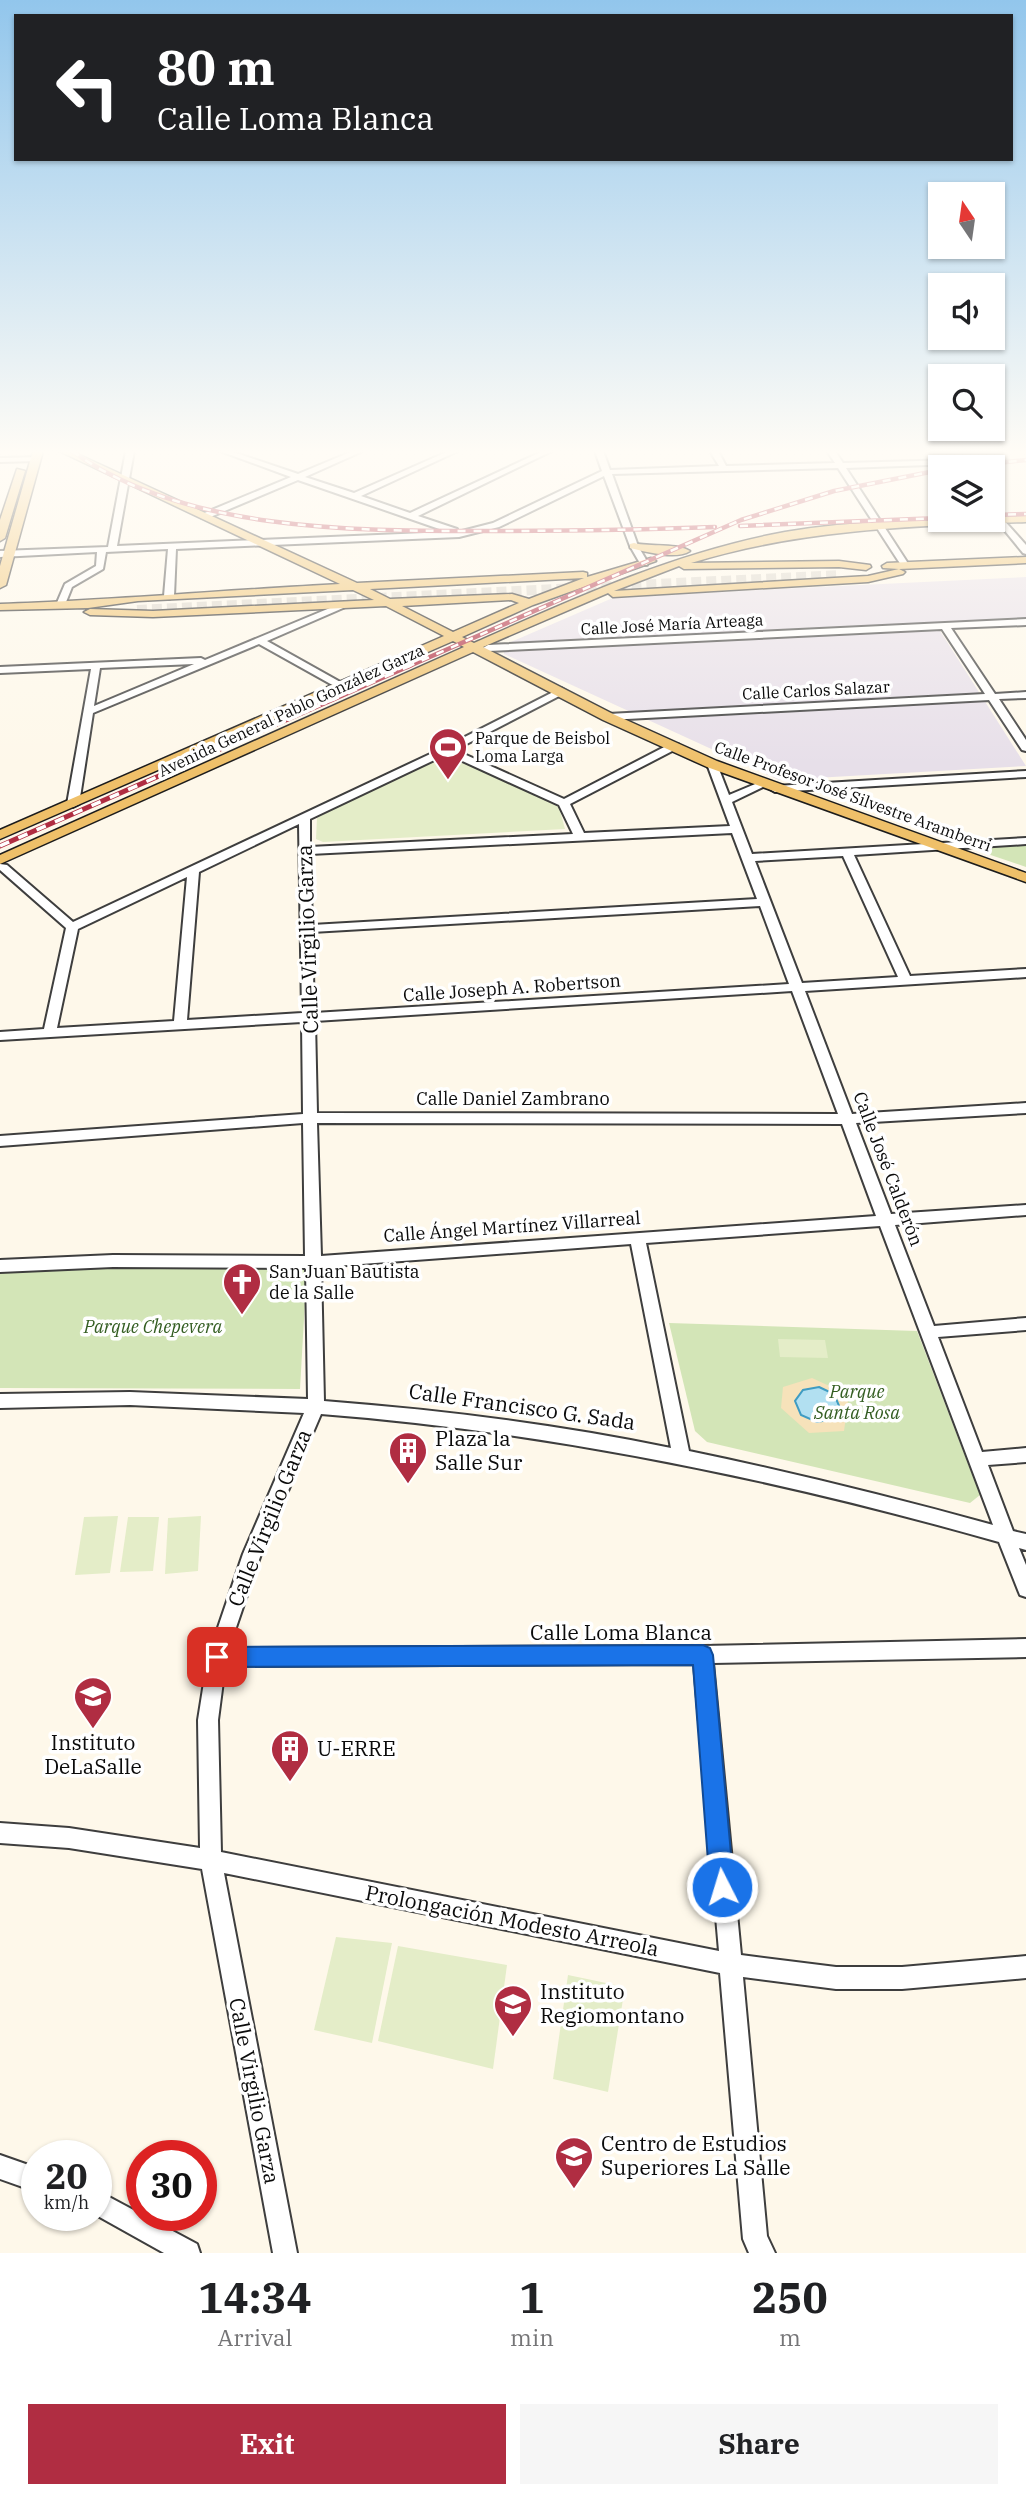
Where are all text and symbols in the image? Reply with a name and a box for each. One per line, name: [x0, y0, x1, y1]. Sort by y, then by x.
text: 80 m: [157, 35, 275, 98]
icon: left: [42, 42, 133, 133]
text: Calle Loma Blanca: [157, 97, 434, 139]
north arrow: [928, 182, 1004, 259]
map controls: [928, 182, 1005, 532]
button: sound: [928, 273, 1005, 350]
button: search: [928, 364, 1005, 441]
button: layers: [928, 455, 1005, 532]
street label: Calle José María Arteaga: [580, 609, 764, 639]
street label: Avenida General Pablo González Garza: [155, 639, 427, 781]
street label: Calle Carlos Salazar: [742, 676, 890, 704]
sports icon: Parque de Beisbol Loma Larga: [427, 726, 469, 781]
place label: Parque de Beisbol Loma Larga: [475, 728, 610, 766]
street label: Calle Profesor José Silvestre Aramberri: [712, 736, 994, 856]
street label: Calle Virgilio Garza: [290, 844, 324, 1034]
street label: Calle Joseph A. Robertson: [402, 968, 622, 1007]
street label: Calle Daniel Zambrano: [416, 1087, 610, 1110]
street label: Calle José Calderón: [848, 1088, 929, 1249]
street label: Calle Ángel Martínez Villarreal: [383, 1206, 641, 1247]
place label: San Juan Bautista de la Salle: [269, 1260, 420, 1304]
church icon: San Juan Bautista de la Salle: [221, 1261, 263, 1316]
park label: Parque Chepevera: [83, 1315, 222, 1338]
street label: Calle Francisco G. Sada: [407, 1376, 637, 1436]
park label: Parque Santa Rosa: [813, 1380, 900, 1424]
place label: Plaza la Salle Sur: [435, 1424, 523, 1476]
street label: Calle Virgilio Garza: [221, 1425, 317, 1610]
building icon: Plaza la Salle Sur: [387, 1430, 429, 1485]
street label: Calle Loma Blanca: [530, 1618, 712, 1646]
pin: [187, 1627, 247, 1687]
icon: arrive: [198, 1638, 236, 1676]
school or university icon: Instituto DeLaSalle: [72, 1675, 114, 1730]
place label: Instituto DeLaSalle: [44, 1728, 142, 1780]
building icon: U-ERRE: [269, 1728, 311, 1783]
place label: U-ERRE: [317, 1734, 396, 1762]
position arrow: [685, 1850, 759, 1924]
street label: Prolongación Modesto Arreola: [363, 1878, 661, 1962]
place label: Instituto Regiomontano: [540, 1977, 684, 2029]
school or university icon: Instituto Regiomontano: [492, 1983, 534, 2038]
street label: Calle Virgilio Garza: [223, 1995, 287, 2186]
place label: Centro de Estudios Superiores La Salle: [601, 2129, 791, 2181]
school or university icon: Centro de Estudios Superiores La Salle: [553, 2135, 595, 2190]
speed limit sign: 30: [126, 2140, 217, 2231]
text: 20: [45, 2153, 88, 2199]
text: km/h: [44, 2191, 89, 2214]
text: 14:34: [198, 2270, 312, 2325]
text: 1: [519, 2270, 545, 2325]
text: 250: [752, 2270, 828, 2325]
text: Arrival: [218, 2322, 292, 2352]
text: min: [510, 2322, 554, 2352]
text: m: [779, 2322, 801, 2352]
button: Exit: [28, 2404, 506, 2484]
button: Share: [520, 2404, 998, 2484]

